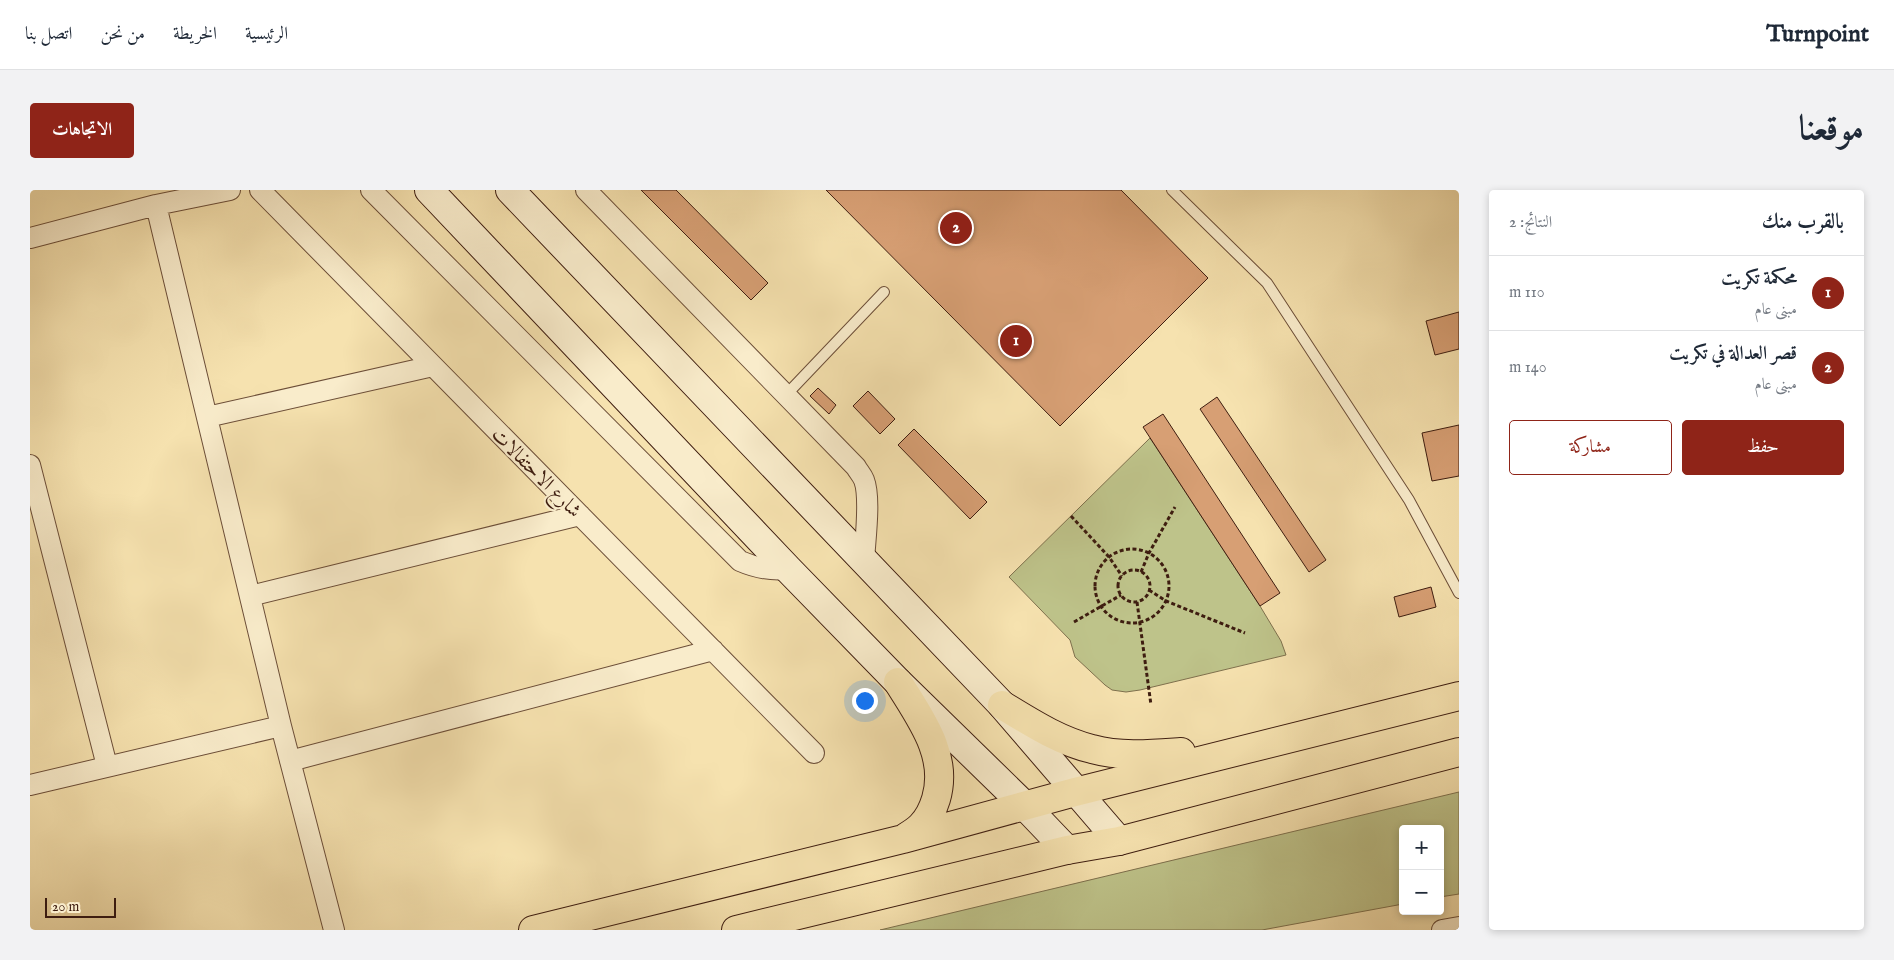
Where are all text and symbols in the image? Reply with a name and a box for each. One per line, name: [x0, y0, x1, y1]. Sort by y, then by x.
text: Turnpoint: [1766, 19, 1869, 50]
text: اتصل بنا: [25, 23, 72, 46]
text: من نحن: [100, 23, 145, 46]
text: الخريطة: [173, 23, 217, 46]
text: الرئيسية: [245, 23, 288, 46]
button: الاتجاهات: [30, 103, 134, 158]
text: موقعنا: [1799, 107, 1864, 152]
pin: 2: [940, 209, 972, 247]
text: بالقرب منك: [1762, 209, 1844, 236]
text: النتائج: 2: [1509, 213, 1552, 233]
text: محكمة تكريت: [1721, 267, 1797, 291]
text: 110 m: [1509, 283, 1545, 303]
text: 1: [1825, 283, 1831, 303]
text: مبنى عام: [1755, 300, 1797, 320]
pin: 1: [1000, 322, 1032, 360]
text: قصر العدالة في تكريت: [1669, 342, 1797, 366]
text: 140 m: [1509, 358, 1547, 378]
text: 2: [1824, 358, 1832, 378]
text: مبنى عام: [1755, 375, 1797, 395]
button: مشاركة: [1509, 420, 1672, 475]
button: حفظ: [1682, 420, 1844, 475]
street label: شارع الاحتفالات: [483, 423, 586, 526]
your location: [852, 688, 878, 714]
map controls: [1399, 825, 1444, 915]
button: +: [1399, 825, 1444, 870]
button: −: [1399, 870, 1444, 915]
scale bar: [45, 895, 116, 918]
text: 20 m: [52, 898, 79, 916]

